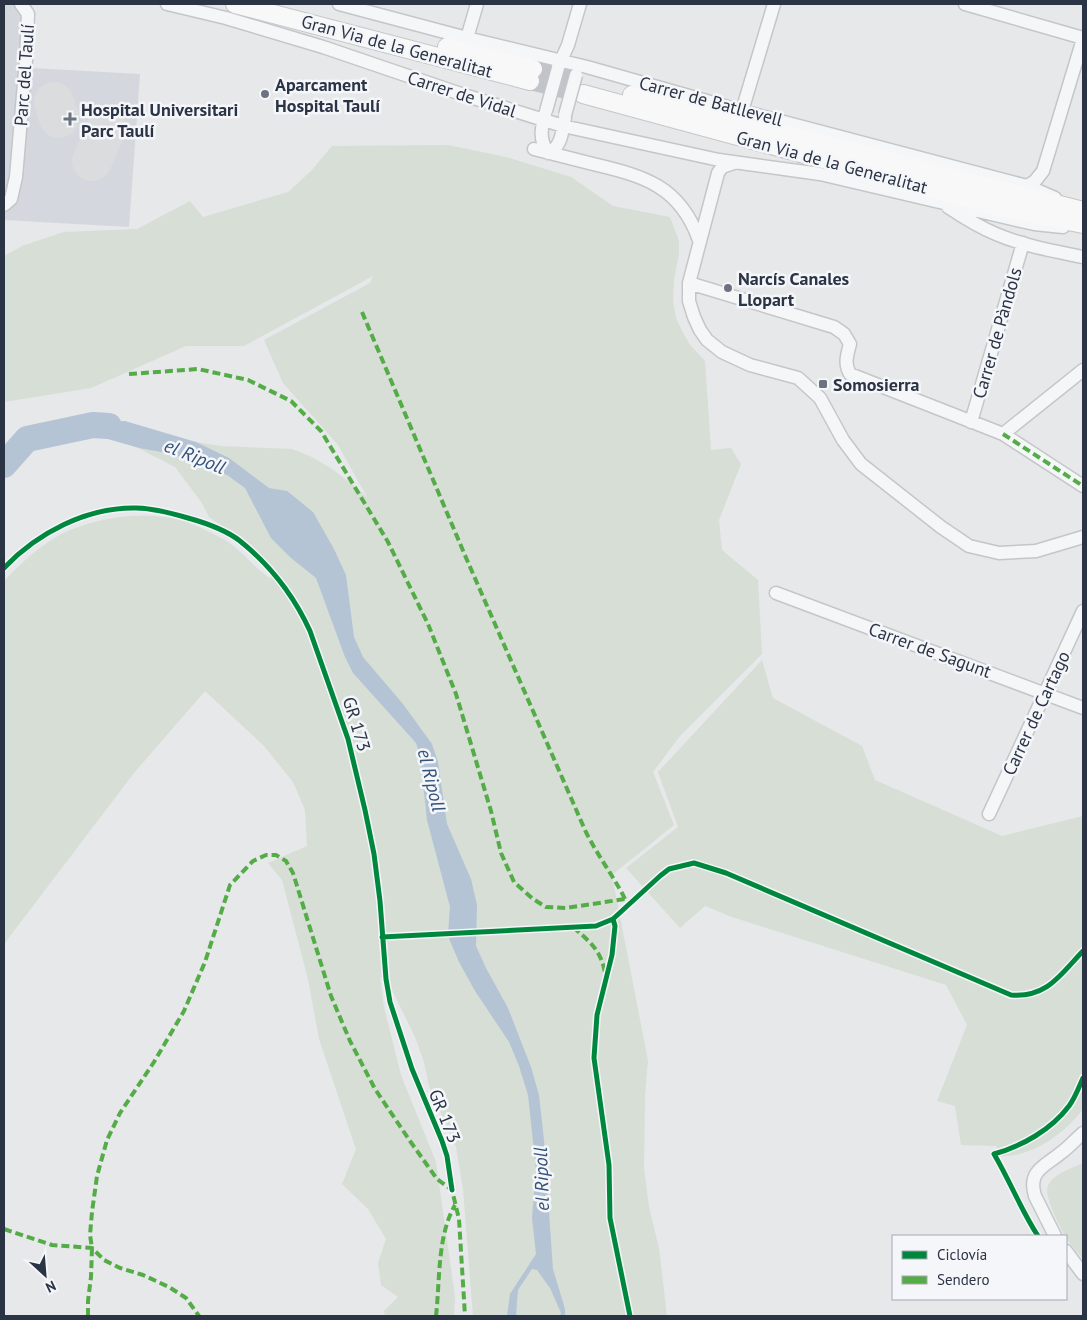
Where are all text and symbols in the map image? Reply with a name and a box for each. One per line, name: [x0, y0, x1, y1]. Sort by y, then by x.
street label: Gran Via de la Generalitat: [299, 9, 495, 83]
street label: Parc del Taulí: [9, 23, 39, 127]
street label: Carrer de Vidal: [405, 66, 520, 123]
street label: Carrer de Batllevell: [637, 71, 786, 131]
place label: Aparcament Hospital Taulí: [275, 73, 380, 117]
marker: Aparcament Hospital Taulí: [259, 88, 271, 100]
place label: Hospital Universitari Parc Taulí: [81, 98, 238, 142]
marker: Hospital Universitari Parc Taulí: [63, 112, 77, 126]
street label: Gran Via de la Generalitat: [734, 125, 930, 199]
street label: Carrer de Pàndols: [967, 265, 1027, 401]
place label: Narcís Canales Llopart: [738, 267, 850, 311]
marker: Narcís Canales Llopart: [722, 282, 734, 294]
place label: Somosierra: [833, 373, 920, 396]
marker: Somosierra: [817, 378, 829, 390]
water label: el Ripoll: [161, 433, 229, 479]
street label: Carrer de Sagunt: [866, 617, 994, 683]
street label: Carrer de Cartago: [997, 647, 1075, 779]
street label: GR 173: [338, 694, 376, 754]
water label: el Ripoll: [413, 746, 451, 814]
street label: GR 173: [424, 1086, 466, 1146]
water label: el Ripoll: [528, 1147, 554, 1211]
legend: [892, 1235, 1067, 1300]
text: Ciclovía: [937, 1245, 987, 1264]
north arrow: [20, 1250, 70, 1300]
text: Sendero: [937, 1270, 990, 1289]
text: N: [43, 1277, 59, 1297]

